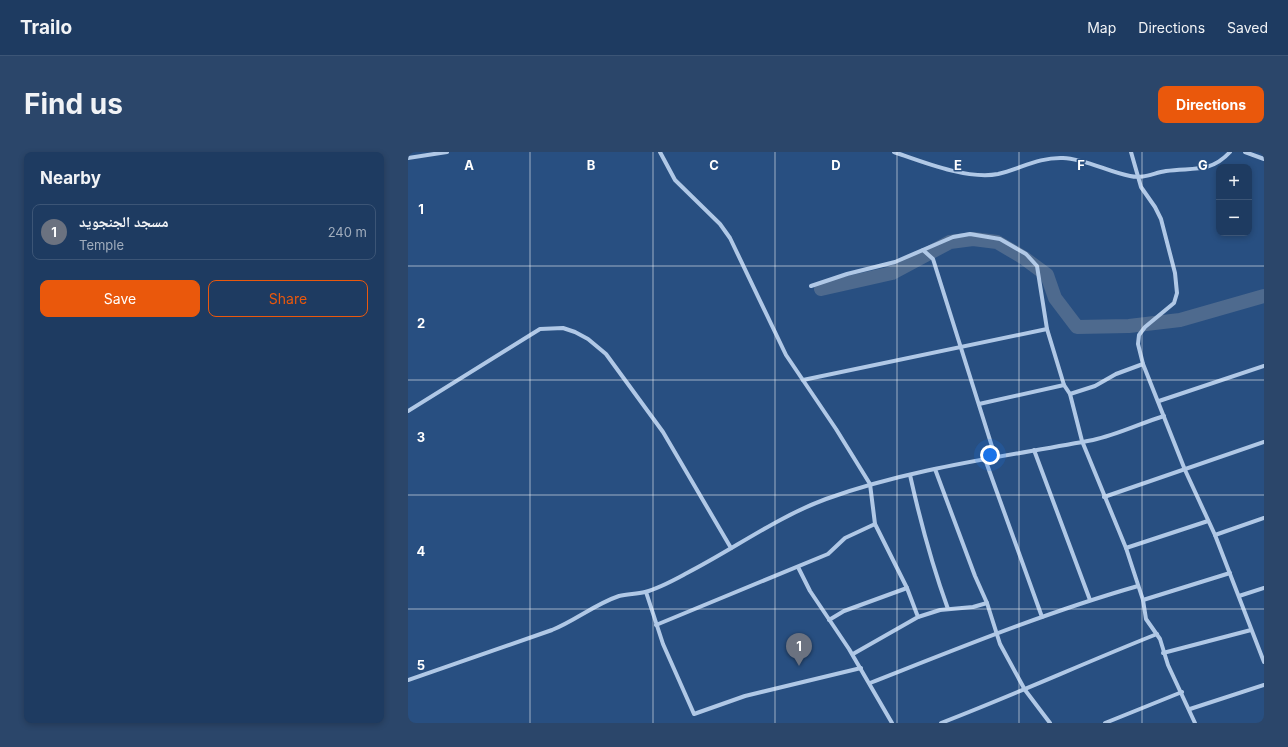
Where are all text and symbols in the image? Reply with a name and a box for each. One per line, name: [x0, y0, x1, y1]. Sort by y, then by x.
text: Trailo: [20, 16, 72, 39]
text: Map: [1087, 19, 1116, 36]
text: Directions: [1138, 19, 1205, 36]
text: Saved: [1227, 19, 1268, 36]
button: Directions: [1158, 86, 1264, 123]
text: Find us: [24, 87, 123, 121]
text: A: [464, 157, 474, 173]
text: B: [587, 157, 596, 173]
text: C: [709, 157, 719, 173]
text: D: [831, 157, 841, 173]
text: E: [954, 157, 962, 173]
text: F: [1077, 157, 1085, 173]
text: G: [1198, 157, 1208, 173]
map controls: [1216, 164, 1252, 236]
button: +: [1216, 164, 1252, 200]
text: Nearby: [40, 168, 101, 188]
button: −: [1216, 200, 1252, 236]
text: 1: [418, 201, 424, 217]
text: مسجد الجنجويد: [79, 212, 169, 231]
text: 1: [51, 224, 57, 240]
text: 240 m: [328, 224, 367, 240]
text: Temple: [79, 237, 124, 253]
button: Save: [40, 280, 200, 317]
button: Share: [208, 280, 368, 317]
text: 2: [417, 315, 425, 331]
text: 3: [417, 429, 425, 445]
your location: [980, 445, 1000, 465]
text: 4: [417, 543, 426, 559]
pin: 1: [786, 633, 812, 666]
text: 5: [417, 657, 425, 673]

